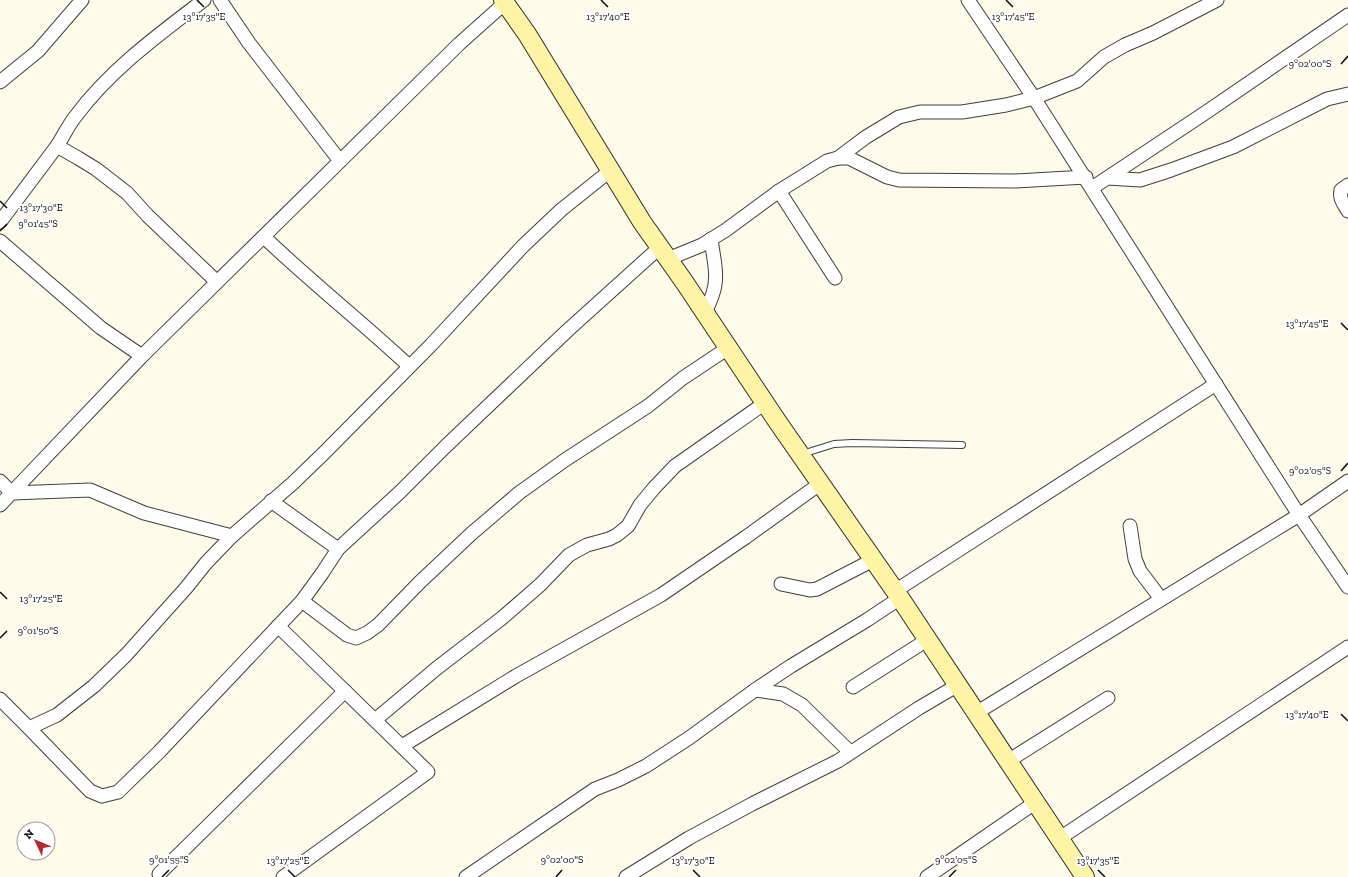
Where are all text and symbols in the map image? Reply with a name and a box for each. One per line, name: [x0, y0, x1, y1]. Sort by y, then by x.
text: 13°17'35"E: [183, 11, 225, 23]
text: 13°17'40"E: [586, 11, 630, 23]
text: 13°17'45"E: [992, 11, 1034, 23]
text: 9°02'00"S: [1289, 58, 1331, 70]
text: 13°17'30"E: [19, 202, 63, 214]
text: 9°01'45"S: [18, 218, 58, 230]
text: 13°17'45"E: [1286, 318, 1328, 330]
text: 9°02'05"S: [1289, 465, 1331, 477]
text: 13°17'25"E: [20, 593, 63, 605]
text: 9°01'50"S: [18, 625, 58, 637]
text: 13°17'40"E: [1285, 709, 1329, 721]
north arrow: [16, 821, 56, 861]
text: N: [22, 826, 37, 842]
text: 9°01'55"S: [149, 854, 189, 866]
text: 9°02'00"S: [541, 854, 583, 866]
text: 9°02'05"S: [935, 854, 977, 866]
text: 13°17'25"E: [267, 855, 310, 867]
text: 13°17'30"E: [671, 855, 715, 867]
text: 13°17'35"E: [1077, 855, 1119, 867]

